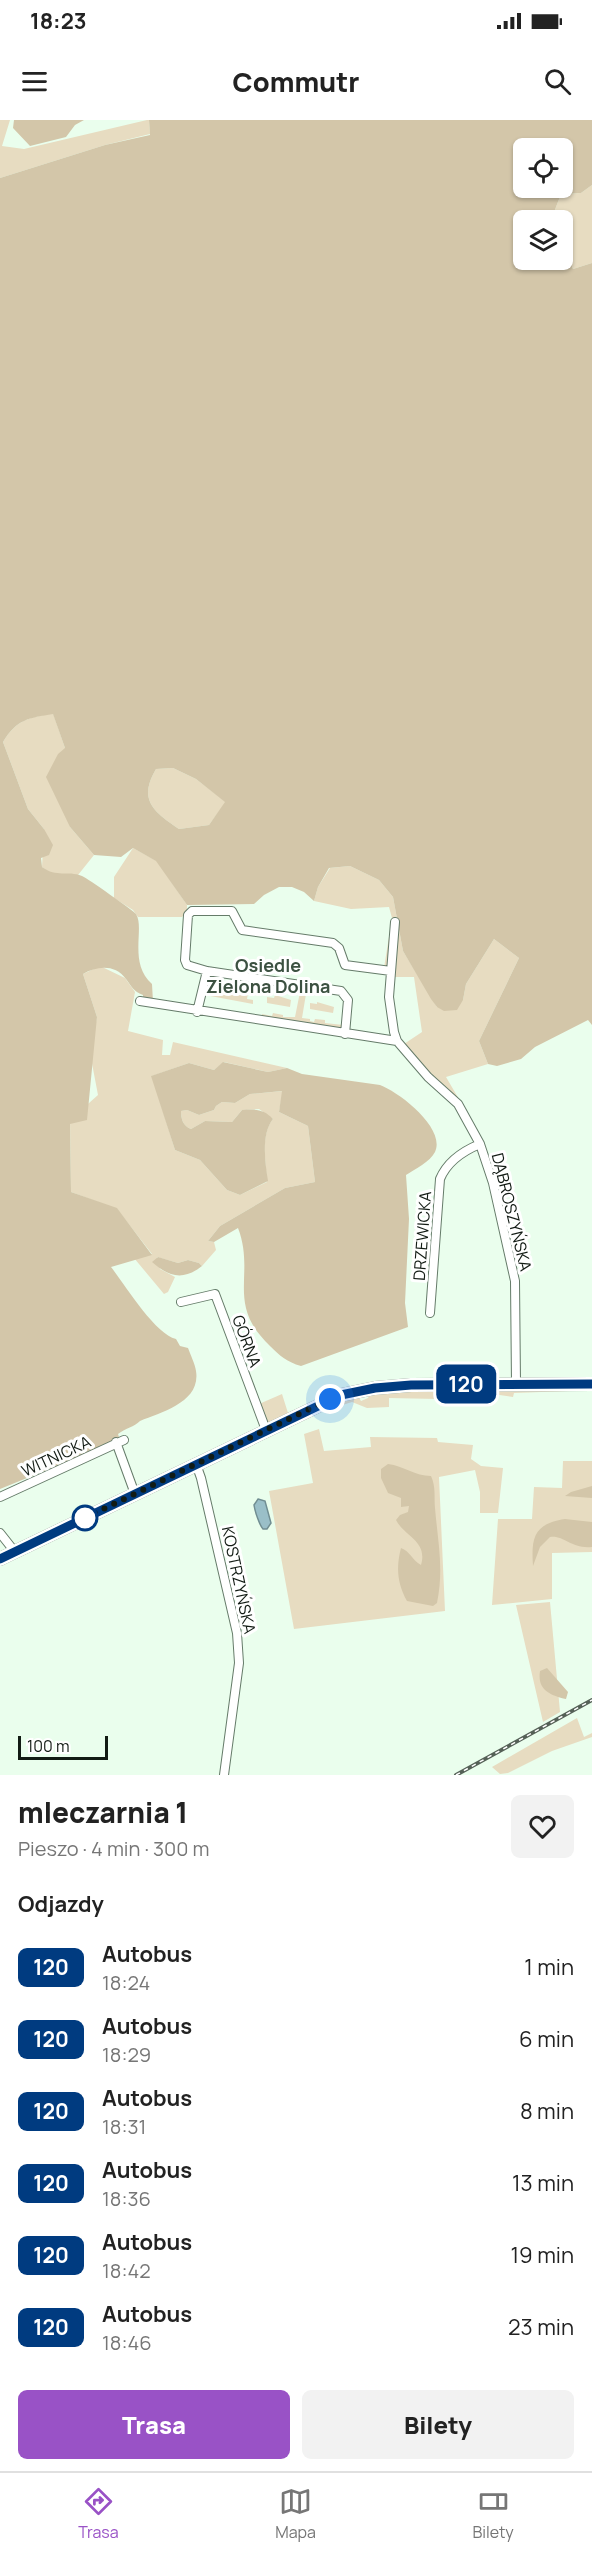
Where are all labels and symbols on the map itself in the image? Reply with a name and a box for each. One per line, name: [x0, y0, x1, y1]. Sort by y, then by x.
district label: Osiedle Zielona Dolina: [206, 953, 330, 998]
street label: DĄBROSZYŃSKA: [487, 1151, 537, 1273]
street label: DRZEWICKA: [408, 1191, 436, 1281]
street label: GÓRNA: [227, 1312, 267, 1370]
line badge: 120: [432, 1364, 500, 1404]
your location: [315, 1384, 345, 1414]
street label: WITNICKA: [18, 1430, 94, 1482]
unlabelled marker: [72, 1505, 98, 1531]
street label: KOSTRZYŃSKA: [217, 1524, 261, 1636]
scale bar: [18, 1733, 108, 1760]

